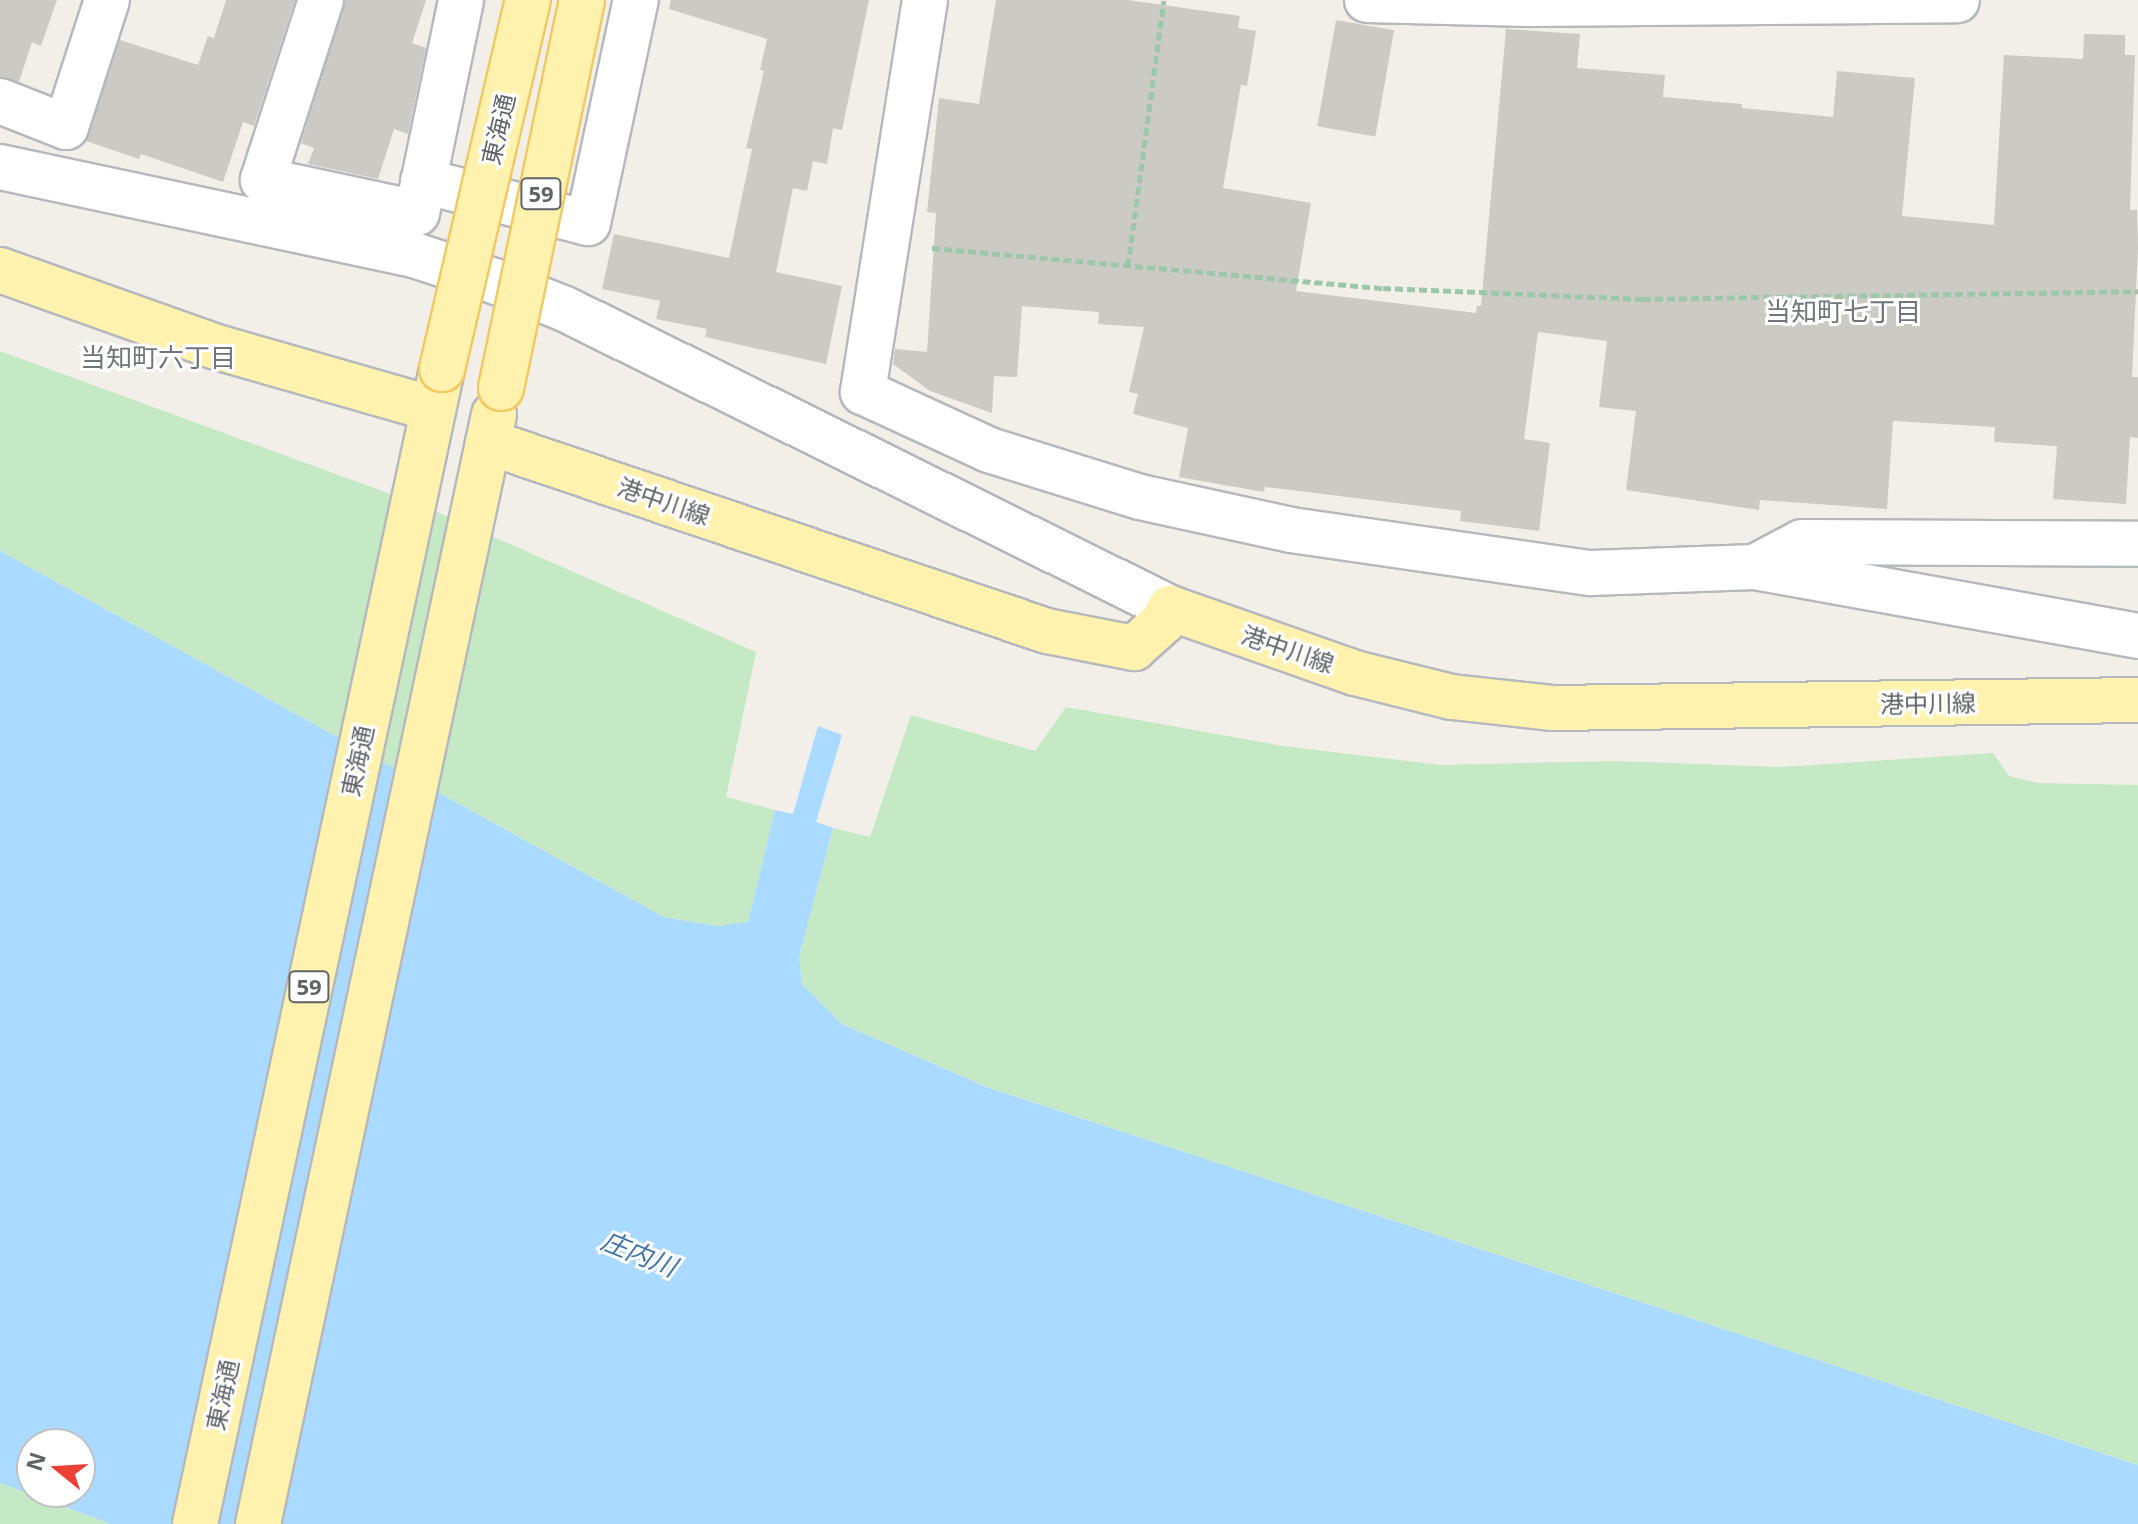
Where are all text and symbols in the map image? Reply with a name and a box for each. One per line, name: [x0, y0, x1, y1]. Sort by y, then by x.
street label: 東海通: [476, 91, 520, 167]
road number: 59: [519, 176, 563, 212]
district label: 当知町七丁目: [1765, 296, 1921, 328]
district label: 当知町六丁目: [80, 342, 236, 374]
street label: 港中川線: [614, 472, 714, 530]
street label: 港中川線: [1238, 620, 1338, 678]
street label: 港中川線: [1880, 688, 1976, 718]
street label: 東海通: [335, 723, 379, 799]
road number: 59: [287, 969, 331, 1005]
water label: 庄内川: [597, 1225, 681, 1283]
street label: 東海通: [200, 1357, 244, 1433]
north arrow: [16, 1428, 96, 1508]
text: N: [18, 1448, 52, 1474]

